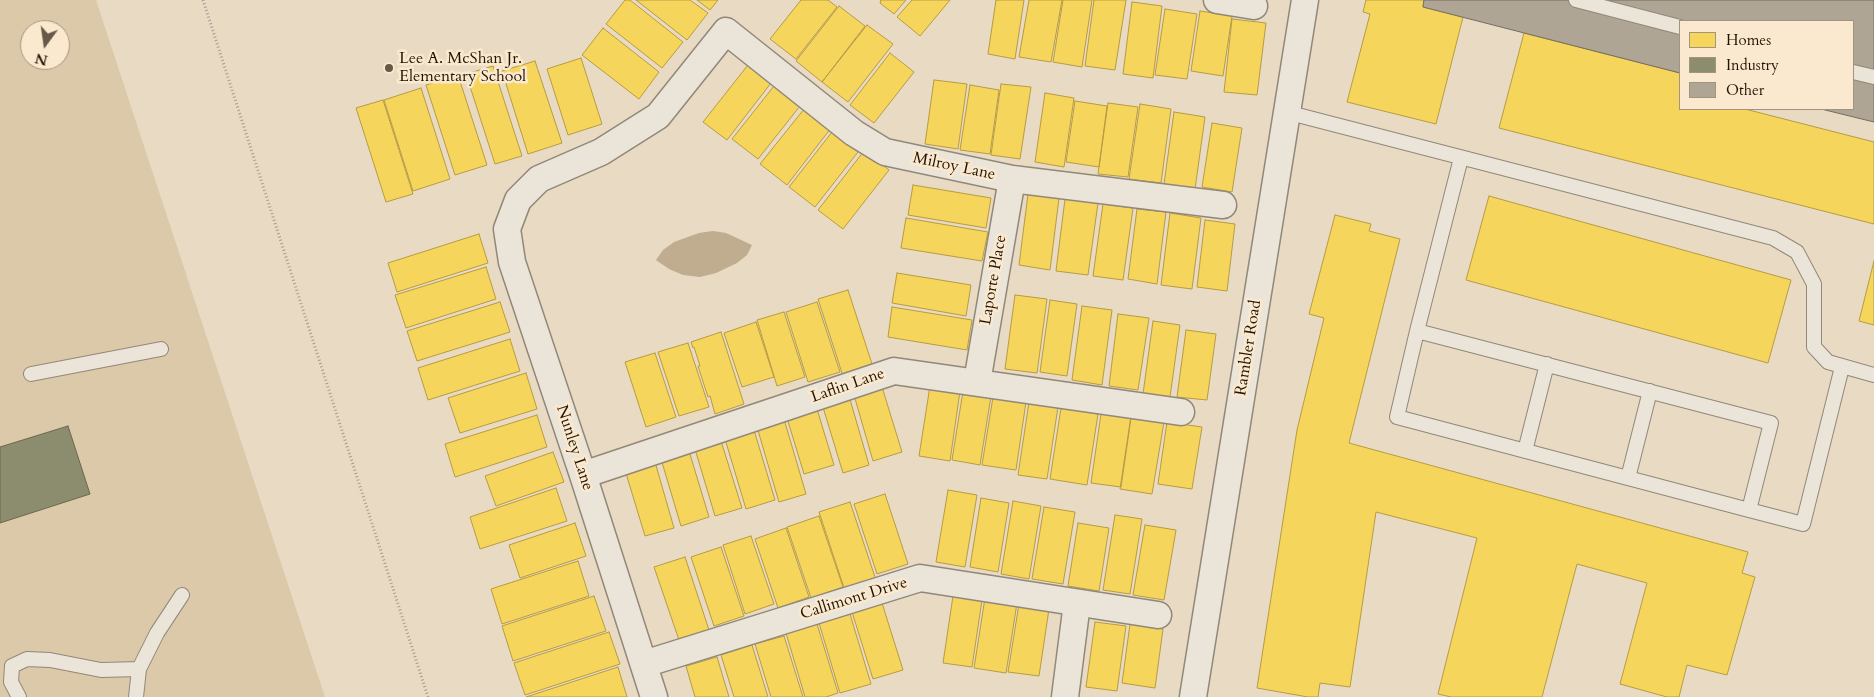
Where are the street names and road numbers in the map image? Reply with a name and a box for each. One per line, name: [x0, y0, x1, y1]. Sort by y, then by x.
street label: Milroy Lane: [911, 149, 997, 185]
street label: Laporte Place: [977, 233, 1011, 327]
street label: Rambler Road: [1232, 299, 1266, 397]
street label: Laflin Lane: [809, 364, 887, 408]
street label: Nunley Lane: [551, 403, 597, 493]
street label: Callimont Drive: [798, 574, 910, 624]

